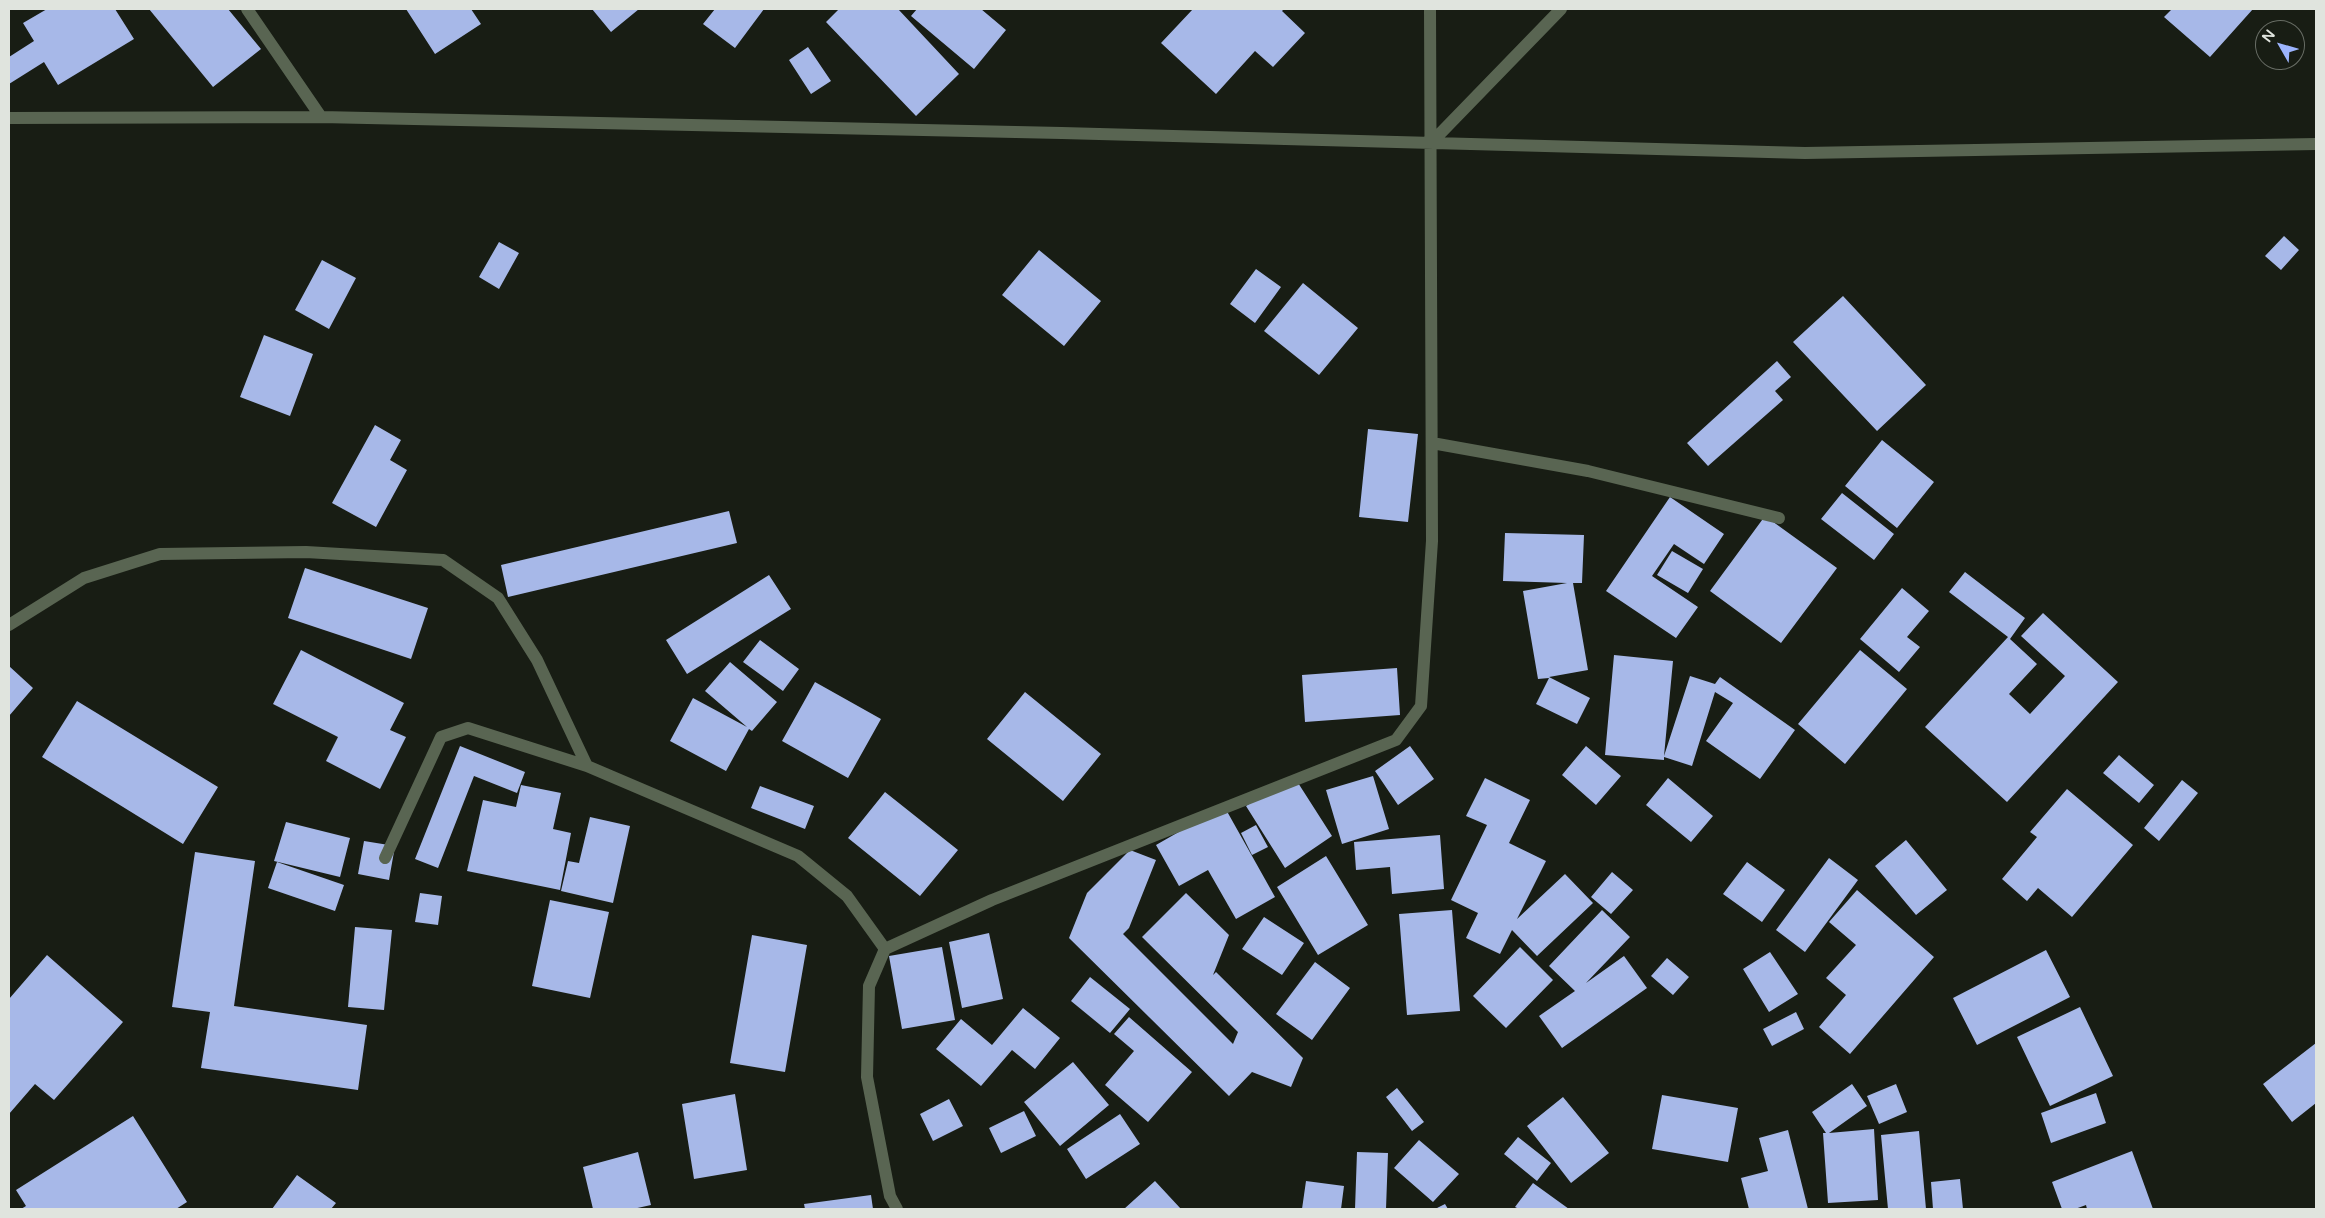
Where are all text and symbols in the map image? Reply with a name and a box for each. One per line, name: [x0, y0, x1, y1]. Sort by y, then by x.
north arrow: [2255, 20, 2305, 70]
text: N: [2258, 26, 2279, 46]

